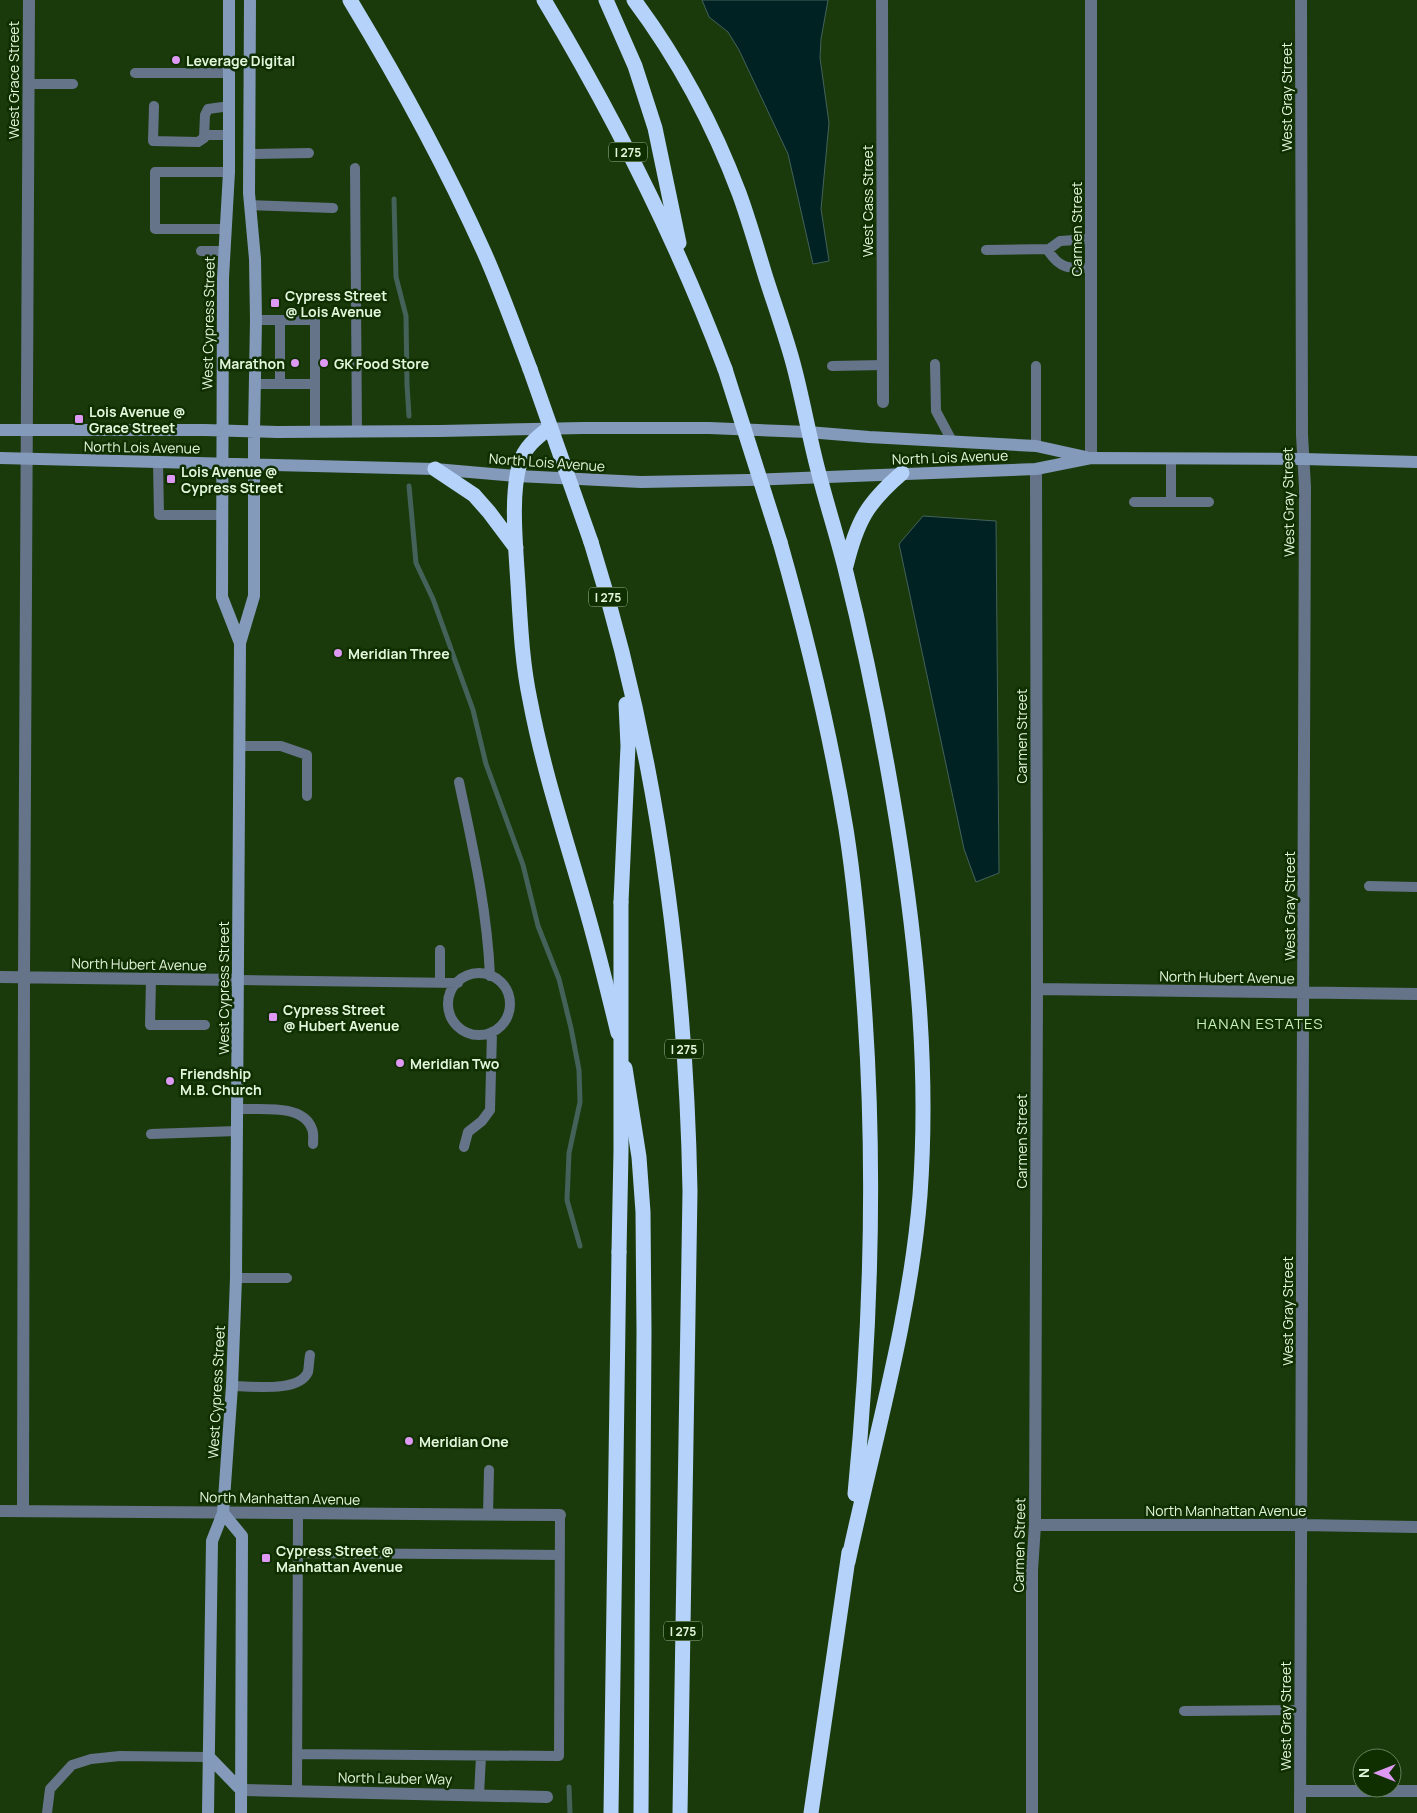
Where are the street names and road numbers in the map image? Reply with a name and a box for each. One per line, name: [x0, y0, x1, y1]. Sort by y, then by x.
street label: West Grace Street: [4, 20, 23, 139]
street label: West Gray Street: [1277, 42, 1296, 152]
road number: I 275: [609, 142, 647, 162]
street label: West Cass Street: [858, 144, 877, 257]
street label: Carmen Street: [1067, 181, 1086, 276]
street label: West Cypress Street: [197, 256, 219, 390]
street label: North Lois Avenue: [84, 436, 200, 458]
street label: North Lois Avenue: [891, 445, 1009, 469]
street label: West Gray Street: [1278, 447, 1298, 557]
street label: North Lois Avenue: [488, 448, 606, 476]
road number: I 275: [589, 588, 627, 606]
street label: Carmen Street: [1012, 688, 1031, 783]
street label: West Gray Street: [1280, 851, 1299, 961]
street label: West Cypress Street: [214, 921, 233, 1055]
street label: North Hubert Avenue: [71, 953, 207, 975]
street label: North Hubert Avenue: [1159, 966, 1295, 988]
road number: I 275: [665, 1040, 703, 1058]
street label: Carmen Street: [1012, 1093, 1031, 1188]
street label: West Gray Street: [1278, 1256, 1297, 1366]
street label: West Cypress Street: [203, 1324, 229, 1459]
street label: North Manhattan Avenue: [199, 1487, 361, 1509]
street label: Carmen Street: [1009, 1497, 1029, 1593]
street label: North Manhattan Avenue: [1146, 1501, 1306, 1520]
road number: I 275: [664, 1622, 702, 1640]
street label: West Gray Street: [1276, 1661, 1295, 1771]
street label: North Lauber Way: [338, 1768, 453, 1789]

